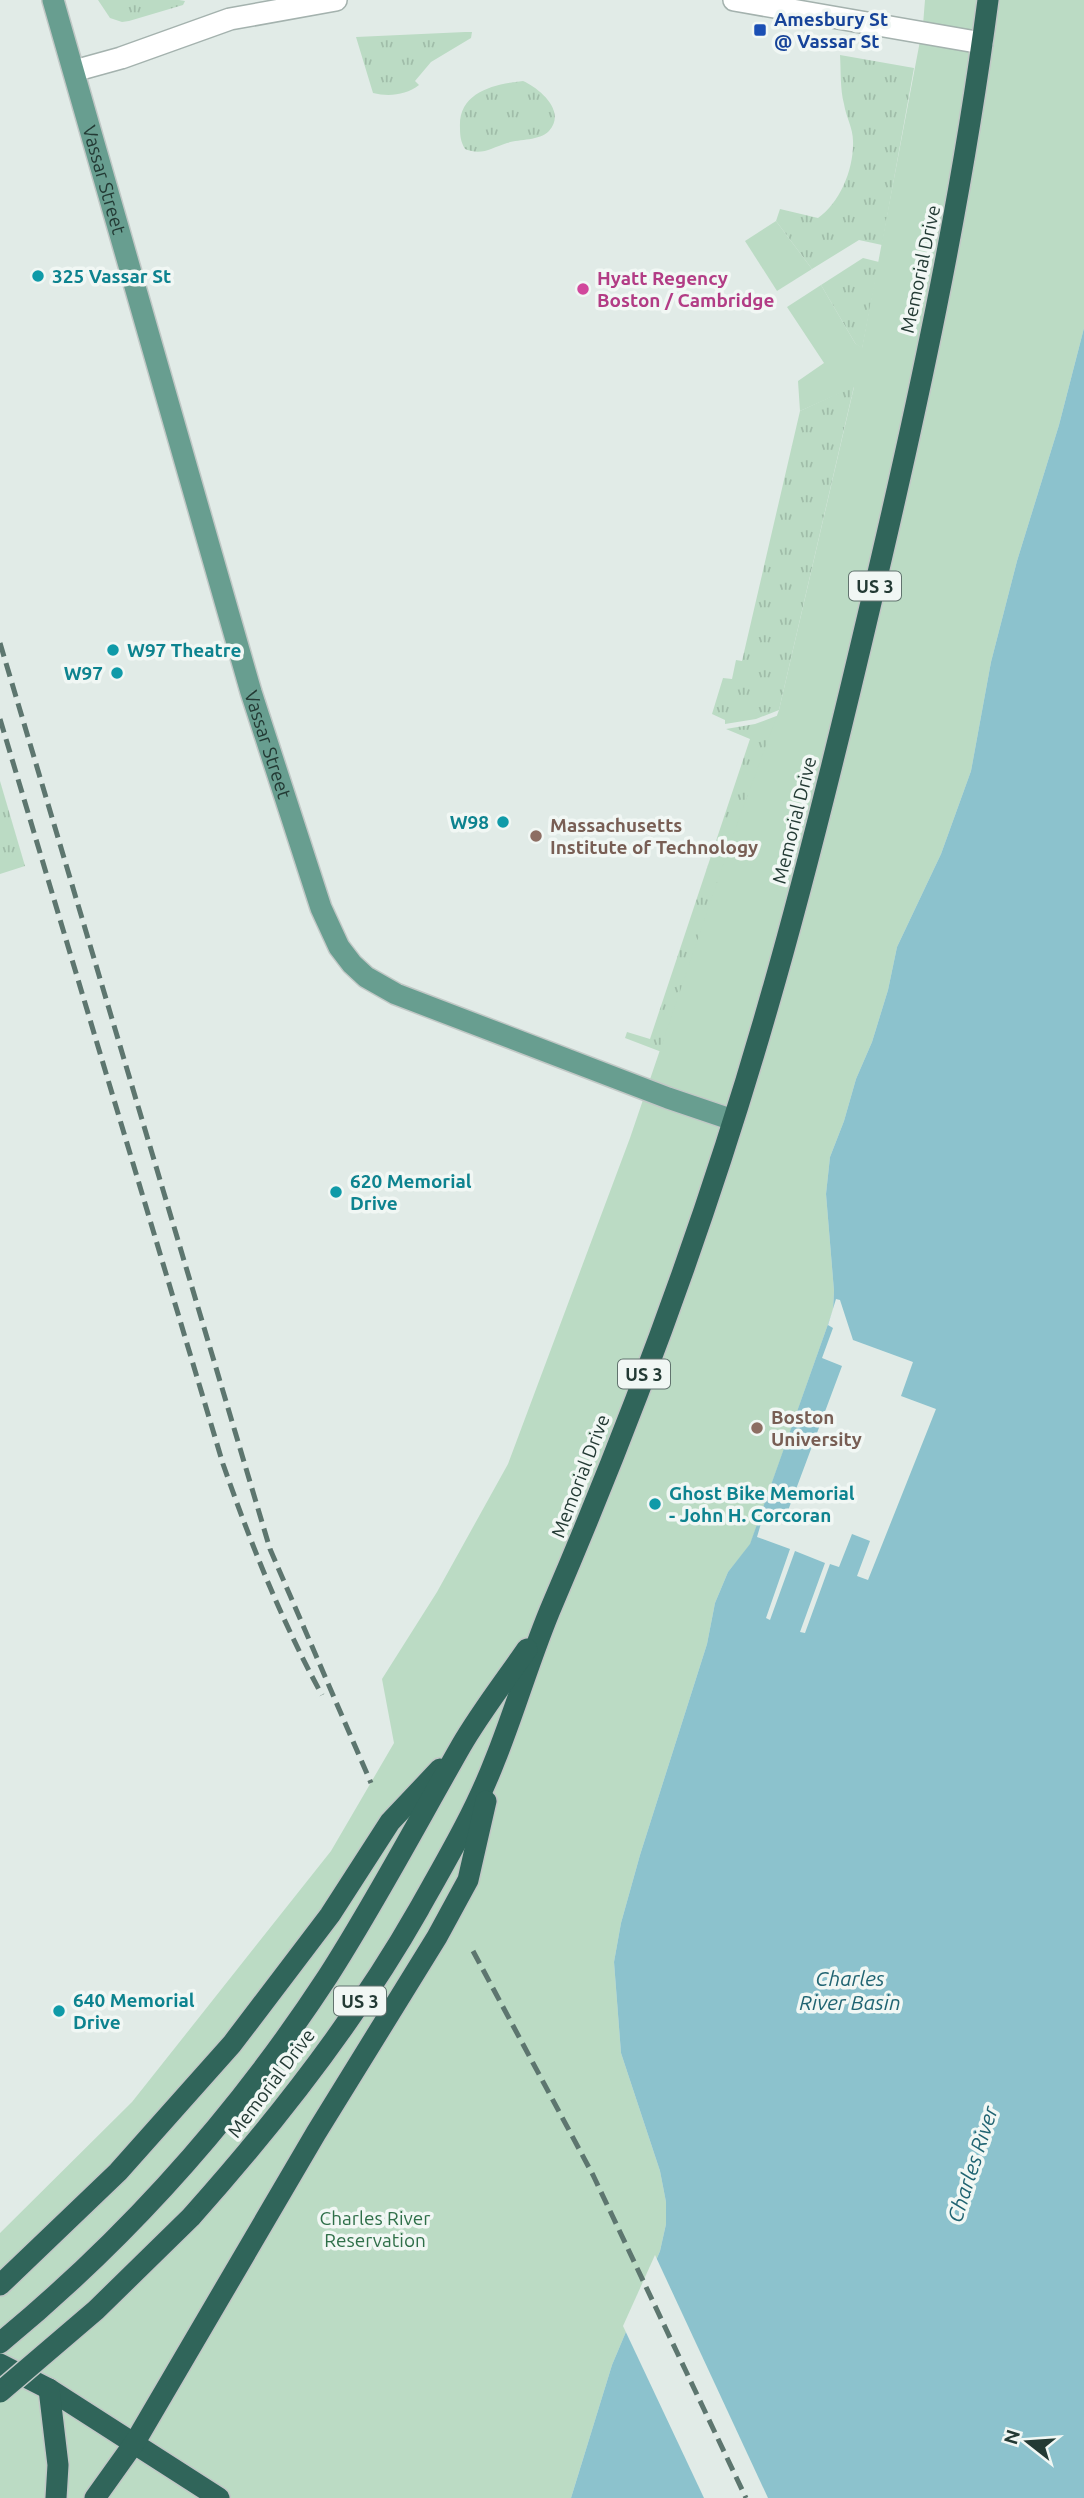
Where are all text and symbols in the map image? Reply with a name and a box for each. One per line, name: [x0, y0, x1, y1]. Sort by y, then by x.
place label: Amesbury St @ Vassar St: [774, 8, 888, 52]
marker: Amesbury St @ Vassar St: [752, 22, 768, 38]
street label: Vassar Street: [78, 123, 131, 237]
street label: Memorial Drive: [896, 203, 944, 335]
place label: 325 Vassar St: [52, 265, 171, 287]
place label: Hyatt Regency Boston / Cambridge: [597, 267, 774, 311]
marker: 325 Vassar St: [30, 268, 46, 284]
marker: Hyatt Regency Boston / Cambridge: [575, 281, 591, 297]
road number: US 3: [849, 572, 901, 600]
place label: W97 Theatre: [127, 639, 241, 661]
marker: W97 Theatre: [105, 642, 121, 658]
place label: W97: [64, 662, 103, 684]
marker: W97: [109, 665, 125, 681]
street label: Vassar Street: [240, 688, 296, 802]
street label: Memorial Drive: [768, 754, 820, 886]
place label: W98: [450, 811, 489, 833]
marker: W98: [495, 814, 511, 830]
place label: Massachusetts Institute of Technology: [550, 814, 758, 858]
marker: Massachusetts Institute of Technology: [528, 828, 544, 844]
place label: 620 Memorial Drive: [350, 1170, 472, 1214]
marker: 620 Memorial Drive: [328, 1184, 344, 1200]
road number: US 3: [618, 1359, 670, 1388]
place label: Boston University: [771, 1406, 862, 1450]
street label: Memorial Drive: [546, 1411, 614, 1541]
marker: Boston University: [749, 1420, 765, 1436]
place label: Ghost Bike Memorial - John H. Corcoran: [669, 1482, 855, 1526]
marker: Ghost Bike Memorial - John H. Corcoran: [647, 1496, 663, 1512]
water label: Charles River Basin: [799, 1966, 901, 2014]
road number: US 3: [334, 1986, 386, 2015]
place label: 640 Memorial Drive: [73, 1989, 195, 2033]
marker: 640 Memorial Drive: [51, 2003, 67, 2019]
street label: Memorial Drive: [223, 2024, 319, 2142]
water label: Charles River: [942, 2102, 1002, 2225]
park label: Charles River Reservation: [320, 2207, 430, 2251]
north arrow: [993, 2407, 1063, 2477]
text: N: [999, 2427, 1024, 2447]

